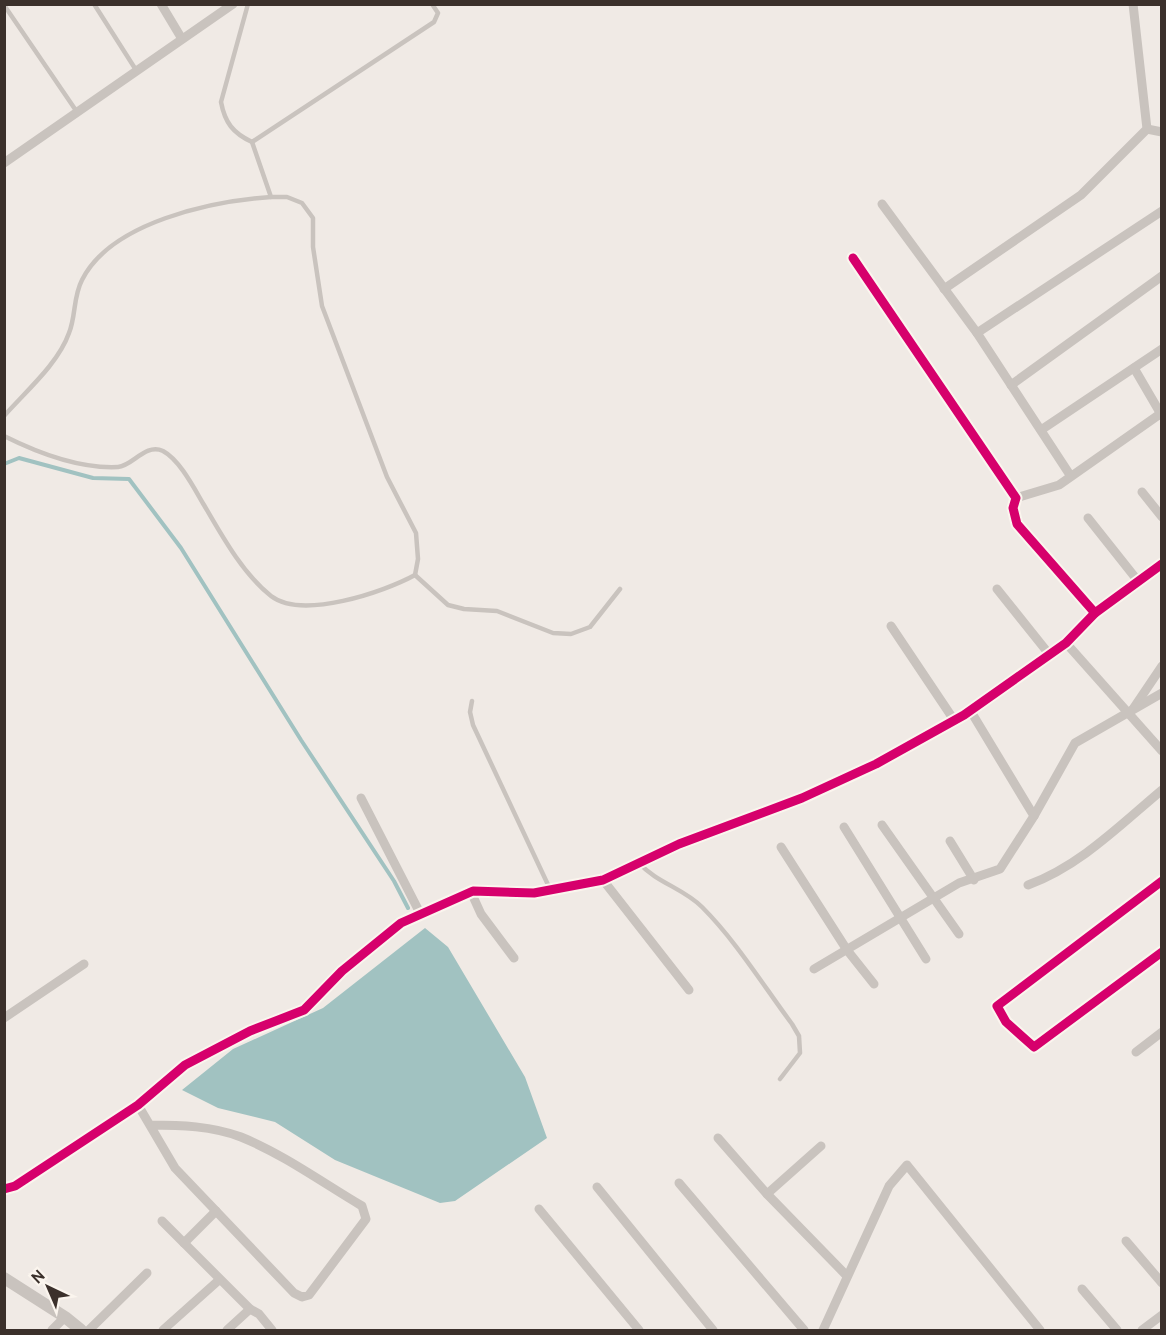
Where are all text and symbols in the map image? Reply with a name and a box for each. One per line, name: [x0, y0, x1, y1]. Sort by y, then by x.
north arrow: [18, 1257, 78, 1317]
text: N: [27, 1266, 49, 1287]

